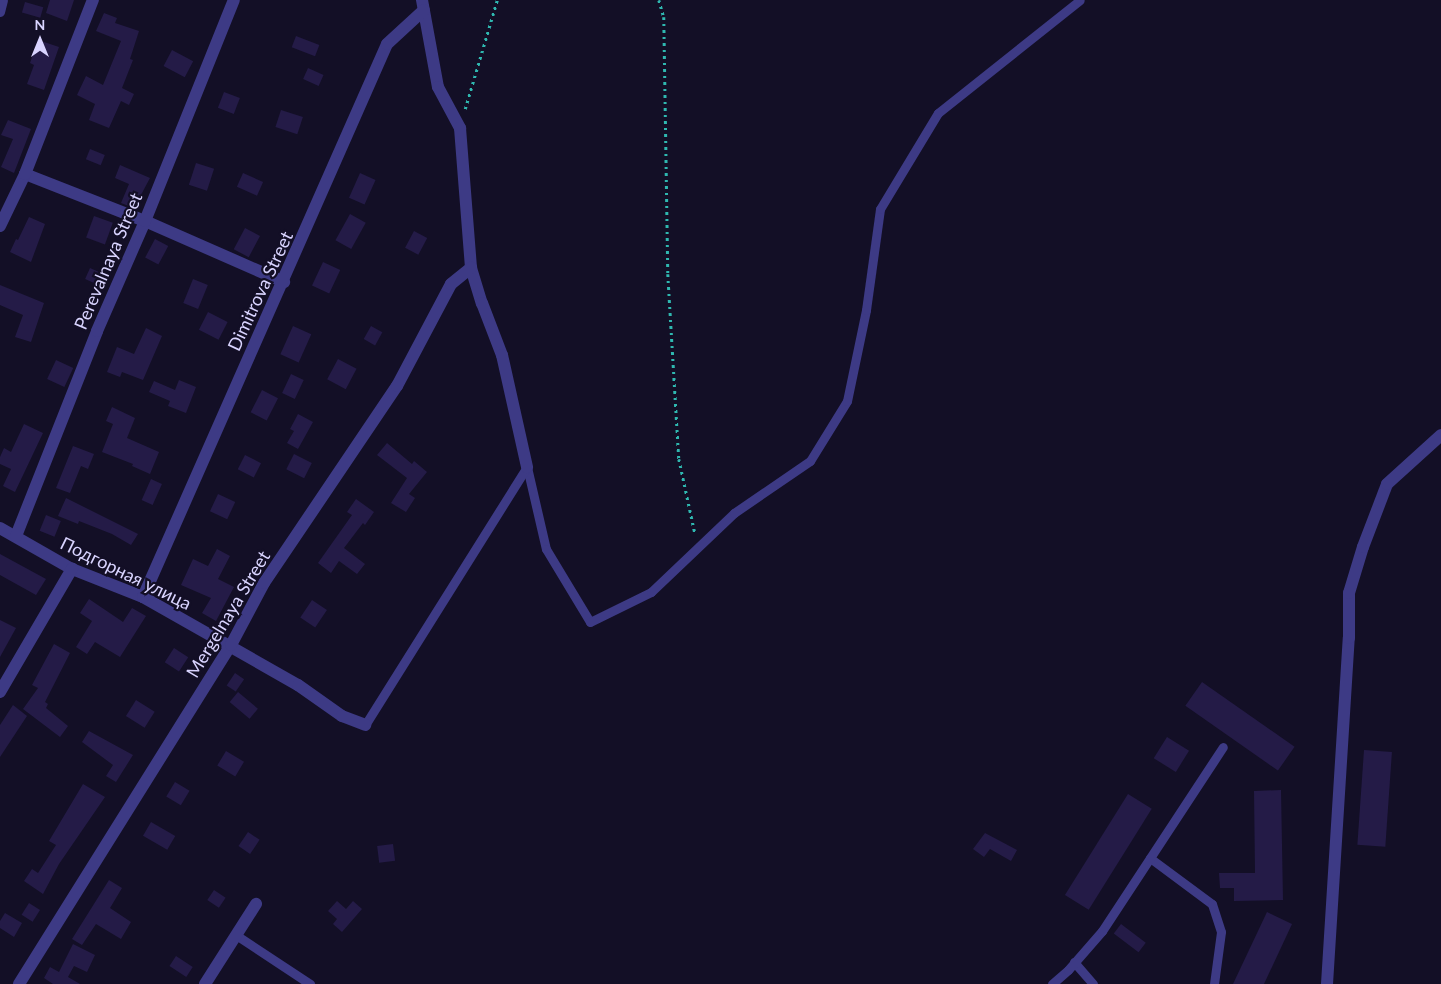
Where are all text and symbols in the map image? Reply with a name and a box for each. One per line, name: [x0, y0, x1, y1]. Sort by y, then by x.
north arrow: [15, 15, 65, 65]
text: N: [35, 16, 45, 33]
street label: Perevalnaya Street: [69, 189, 147, 333]
street label: Dimitrova Street: [223, 228, 297, 354]
street label: Подгорная улица: [57, 532, 195, 614]
street label: Mergelnaya Street: [182, 547, 274, 681]

